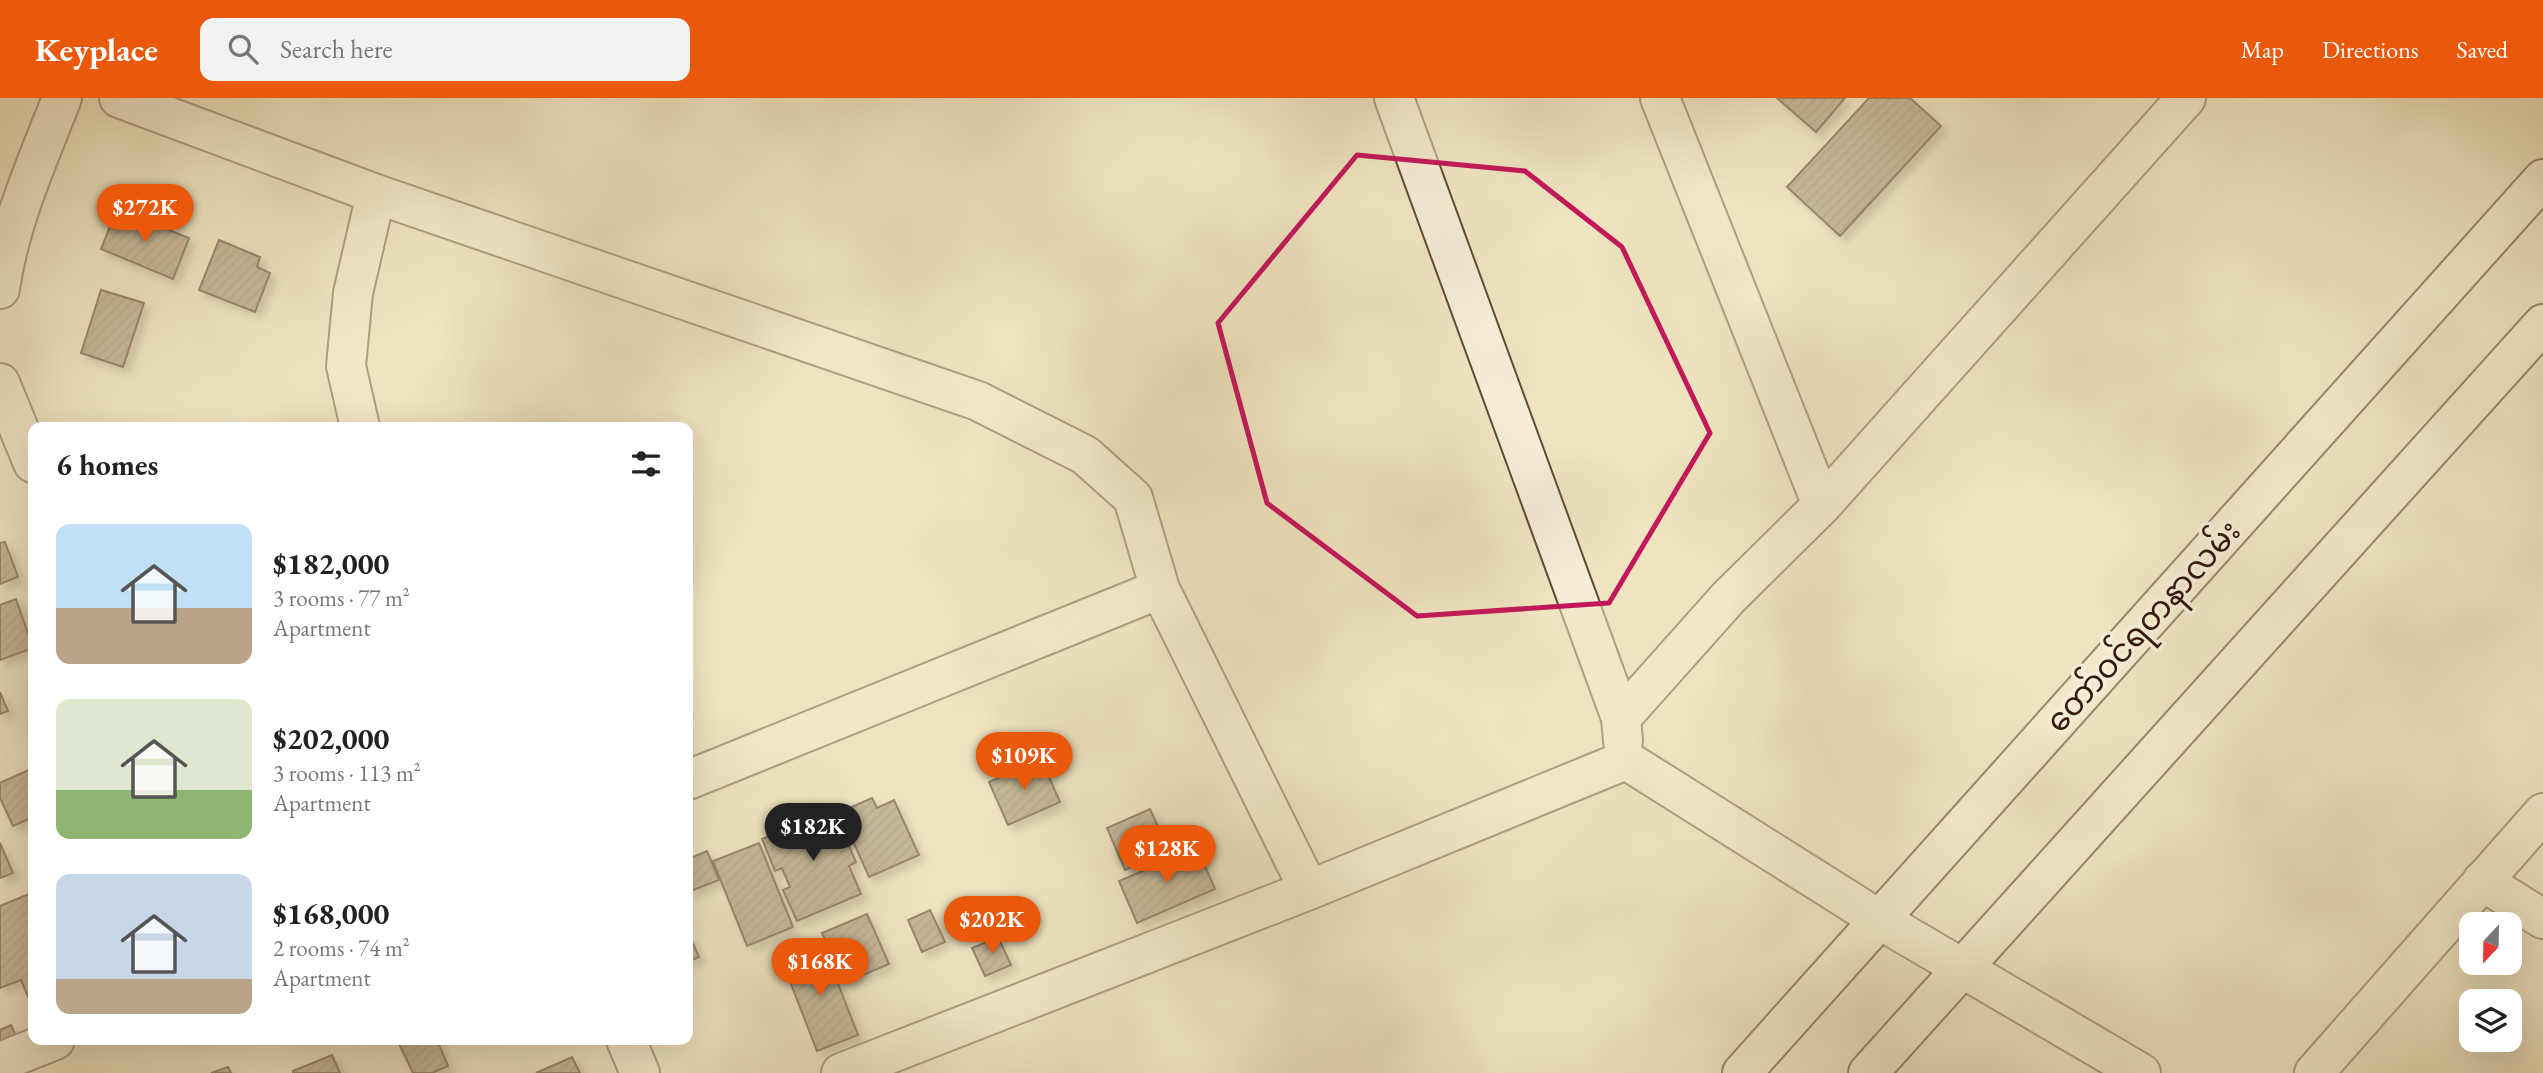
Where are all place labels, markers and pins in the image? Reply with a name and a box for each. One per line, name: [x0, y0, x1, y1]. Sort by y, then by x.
pin: $272K: [96, 184, 194, 244]
pin: $109K: [975, 732, 1073, 792]
pin: $182K: [764, 804, 862, 863]
pin: $128K: [1118, 826, 1216, 885]
pin: $202K: [943, 896, 1041, 956]
pin: $168K: [771, 939, 869, 998]

